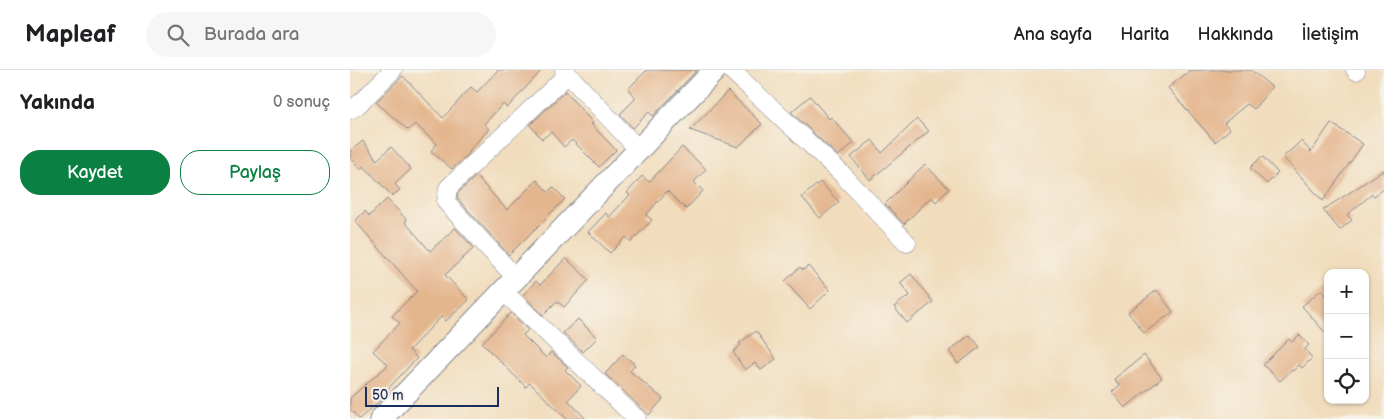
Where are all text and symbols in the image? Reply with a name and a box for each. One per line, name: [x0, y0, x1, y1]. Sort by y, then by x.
search box: [146, 12, 496, 57]
text: Mapleaf: [25, 20, 116, 49]
icon: search: [164, 21, 192, 49]
text: Burada ara: [204, 23, 299, 46]
text: Ana sayfa: [1014, 24, 1092, 45]
text: Harita: [1120, 24, 1169, 45]
text: Hakkında: [1197, 24, 1273, 45]
text: İletişim: [1301, 24, 1359, 45]
text: Yakında: [20, 90, 95, 115]
text: 0 sonuç: [273, 93, 330, 112]
button: Kaydet: [20, 150, 170, 195]
button: Paylaş: [180, 150, 330, 195]
map controls: [1324, 269, 1369, 404]
button: +: [1324, 269, 1369, 314]
button: −: [1324, 314, 1369, 359]
button: locate: [1324, 359, 1369, 404]
scale bar: [365, 384, 499, 407]
text: 50 m: [372, 387, 404, 404]

